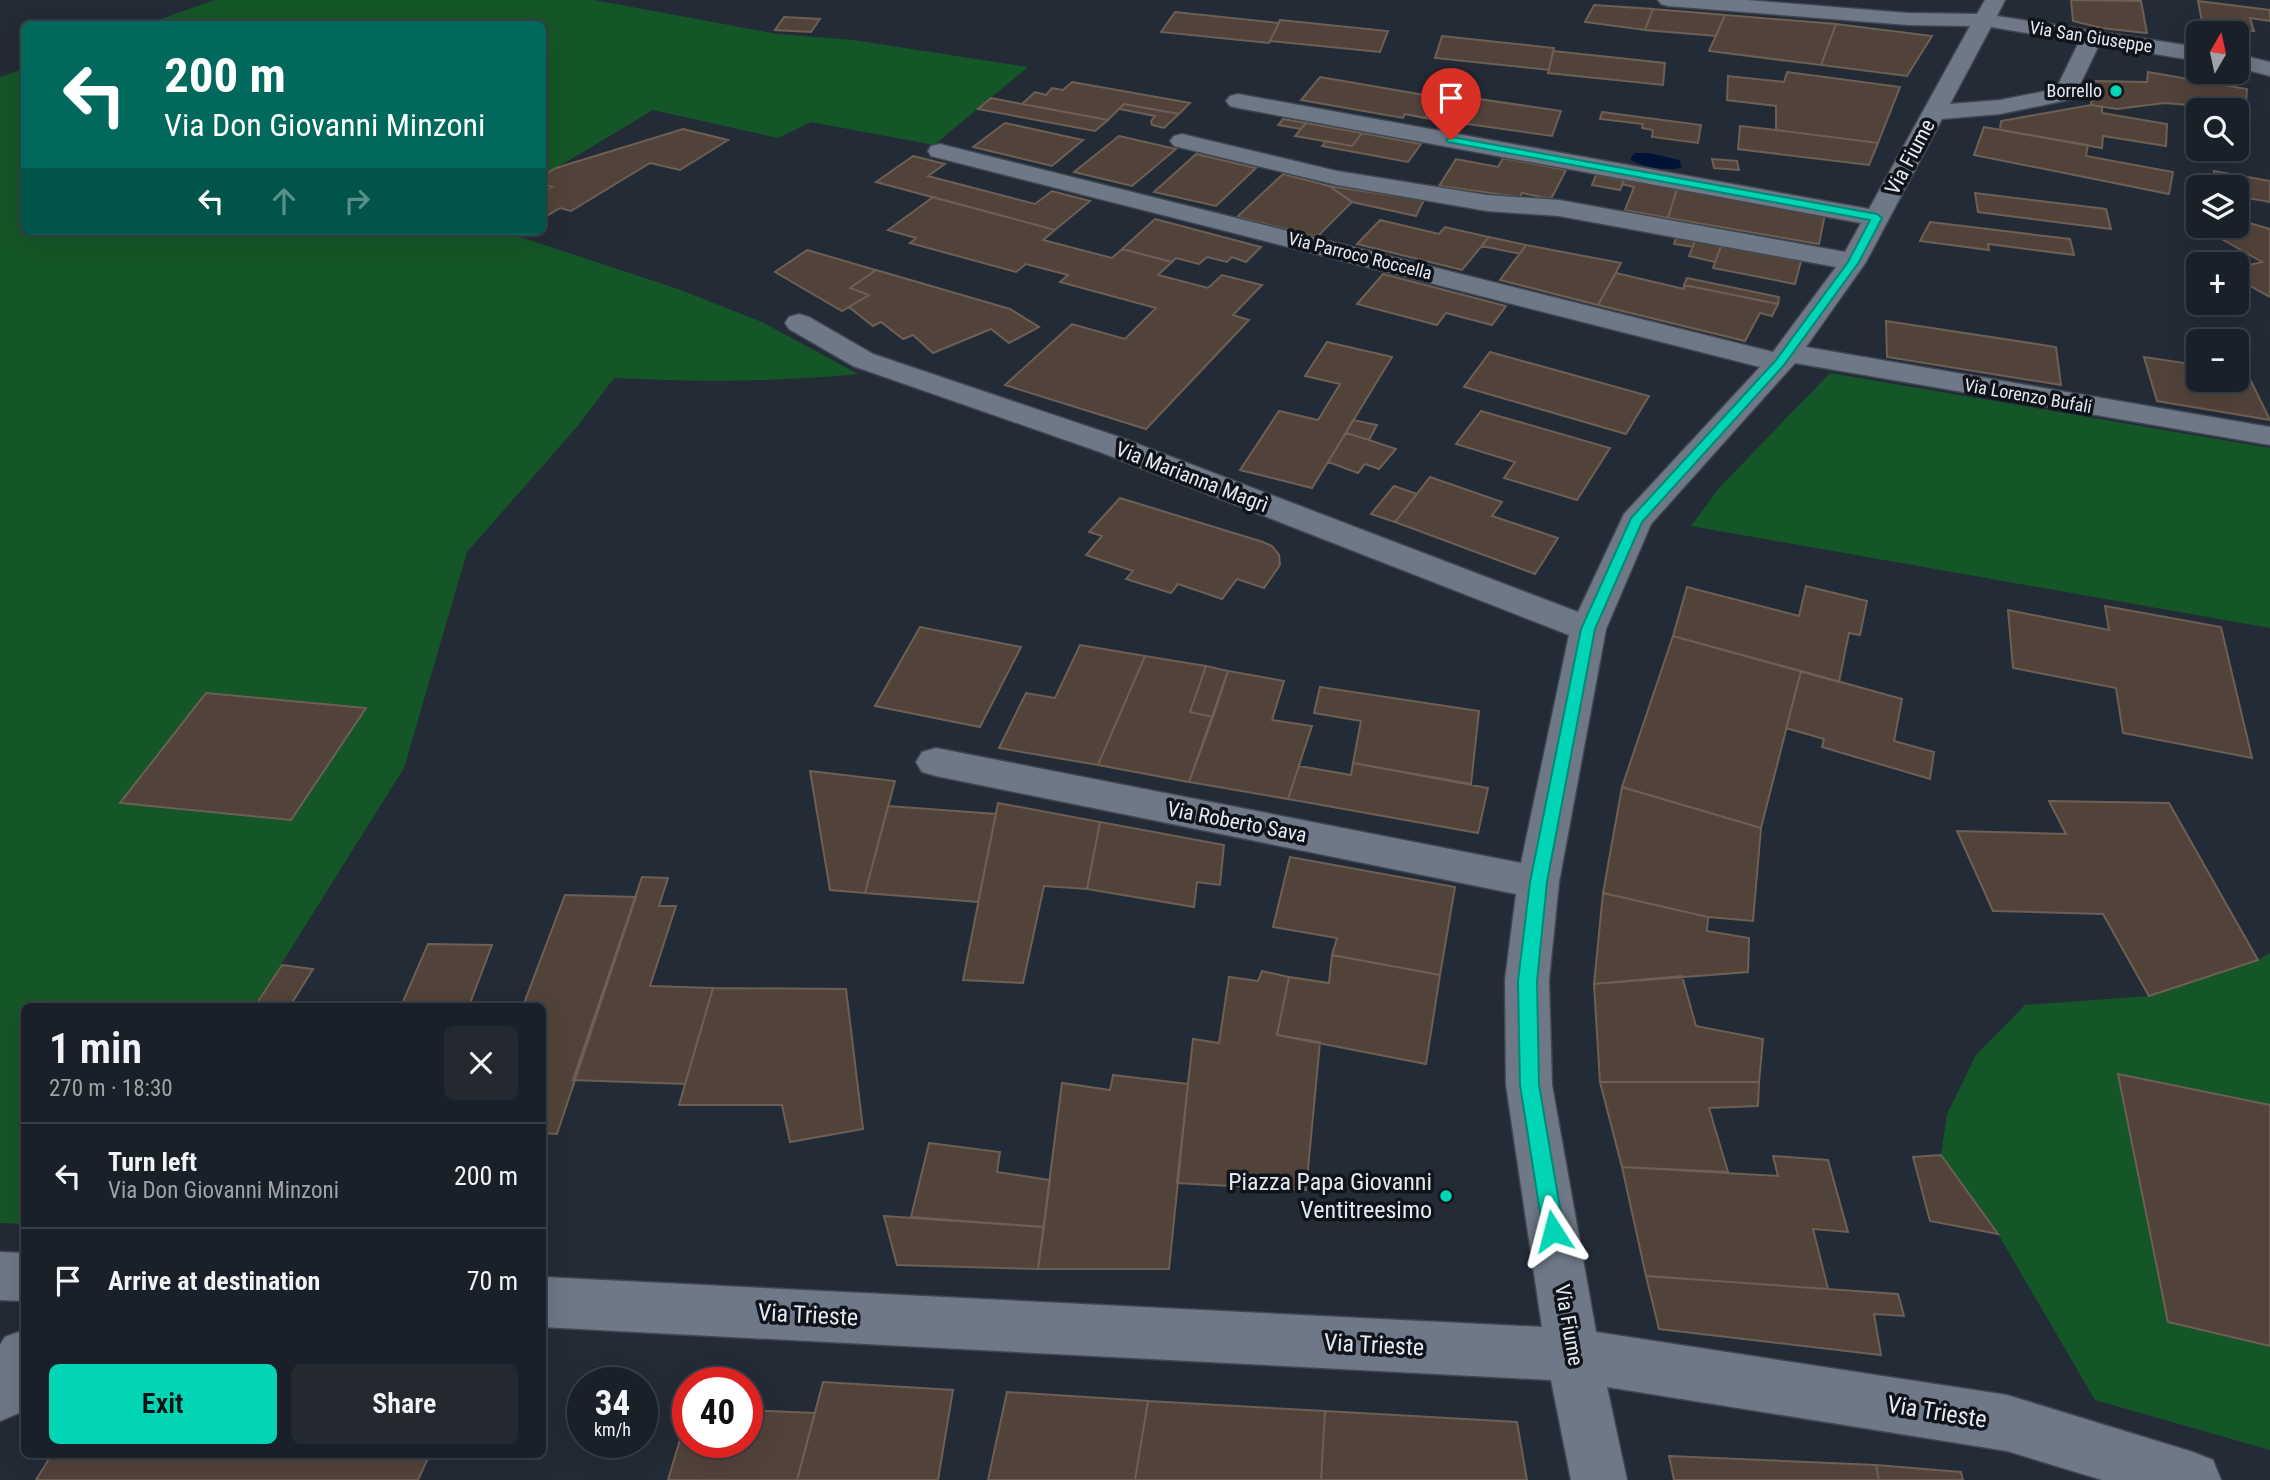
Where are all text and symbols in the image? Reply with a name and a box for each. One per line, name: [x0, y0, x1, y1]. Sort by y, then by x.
street label: Via San Giuseppe: [2028, 16, 2154, 57]
north arrow: [2186, 21, 2249, 84]
map controls: [2186, 21, 2249, 392]
text: 200 m: [164, 47, 286, 104]
icon: left: [49, 49, 140, 140]
pin: [1421, 68, 1481, 140]
icon: arrive: [1432, 79, 1470, 117]
place label: Borrello: [2047, 80, 2102, 101]
marker: Borrello: [2108, 83, 2124, 99]
button: search: [2186, 98, 2249, 161]
text: Via Don Giovanni Minzoni: [164, 106, 485, 144]
street label: Via Fiume: [1880, 115, 1940, 199]
button: layers: [2186, 175, 2249, 238]
icon: left: [192, 182, 230, 220]
icon: ahead: [265, 182, 303, 220]
icon: right: [338, 182, 376, 220]
street label: Via Parroco Roccella: [1286, 228, 1434, 284]
button: +: [2186, 252, 2249, 315]
button: −: [2186, 329, 2249, 392]
street label: Via Lorenzo Bufali: [1963, 374, 2093, 417]
street label: Via Marianna Magrì: [1112, 437, 1272, 517]
street label: Via Roberto Sava: [1165, 797, 1309, 847]
text: 1 min: [49, 1024, 142, 1073]
button: close: [444, 1026, 518, 1100]
text: 270 m · 18:30: [49, 1075, 173, 1102]
text: Turn left: [108, 1147, 197, 1177]
icon: left: [49, 1157, 87, 1195]
text: 200 m: [454, 1161, 518, 1191]
place label: Piazza Papa Giovanni Ventitreesimo: [1228, 1168, 1432, 1224]
text: Via Don Giovanni Minzoni: [108, 1177, 339, 1204]
marker: Piazza Papa Giovanni Ventitreesimo: [1438, 1188, 1454, 1204]
position arrow: [1516, 1194, 1590, 1268]
icon: arrive: [49, 1262, 87, 1300]
text: Arrive at destination: [108, 1266, 320, 1296]
text: 70 m: [467, 1266, 518, 1296]
street label: Via Fiume: [1550, 1282, 1588, 1368]
street label: Via Trieste: [757, 1298, 859, 1332]
street label: Via Trieste: [1323, 1328, 1425, 1362]
button: Exit: [49, 1364, 277, 1444]
button: Share: [291, 1364, 518, 1444]
speed limit sign: 40: [672, 1367, 763, 1458]
text: 34: [595, 1383, 630, 1424]
street label: Via Trieste: [1885, 1390, 1989, 1434]
text: km/h: [594, 1419, 631, 1440]

